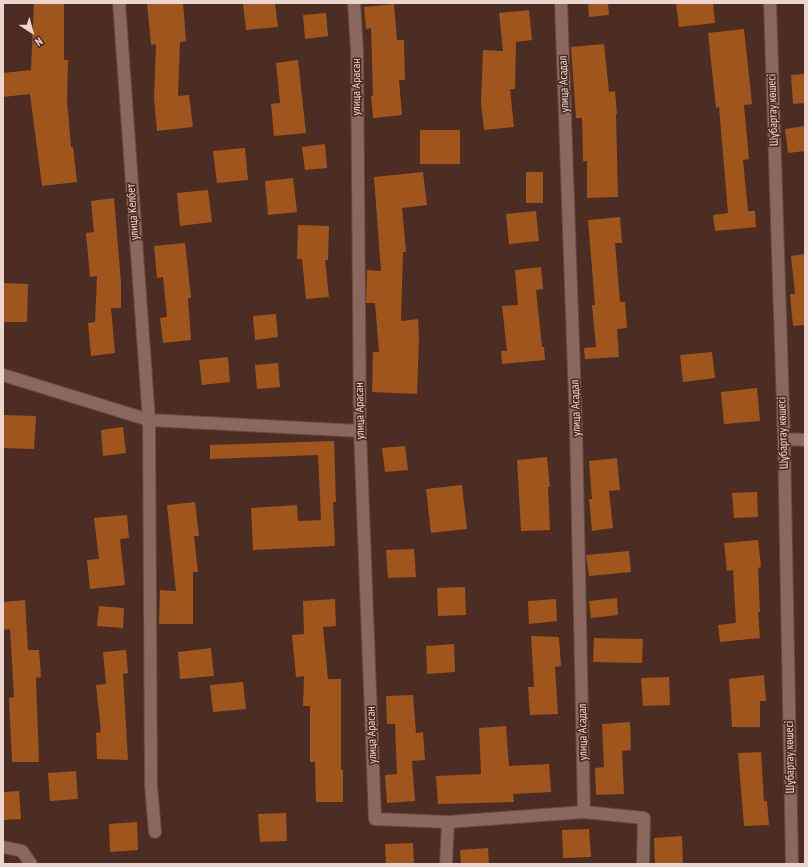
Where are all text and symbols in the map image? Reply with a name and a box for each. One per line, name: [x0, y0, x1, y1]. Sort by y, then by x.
north arrow: [12, 12, 52, 52]
text: N: [33, 34, 46, 49]
street label: улица Асадал: [556, 55, 572, 113]
street label: улица Арасан: [350, 58, 364, 116]
street label: Шұбартау көшесі: [765, 74, 781, 146]
street label: улица Келбет: [124, 184, 142, 240]
street label: улица Асадал: [568, 379, 584, 437]
street label: улица Арасан: [352, 382, 368, 440]
street label: Шұбартау көшесі: [775, 397, 791, 469]
street label: улица Асадал: [575, 704, 591, 760]
street label: улица Арасан: [364, 706, 380, 764]
street label: Шұбартау көшесі: [782, 721, 798, 793]

